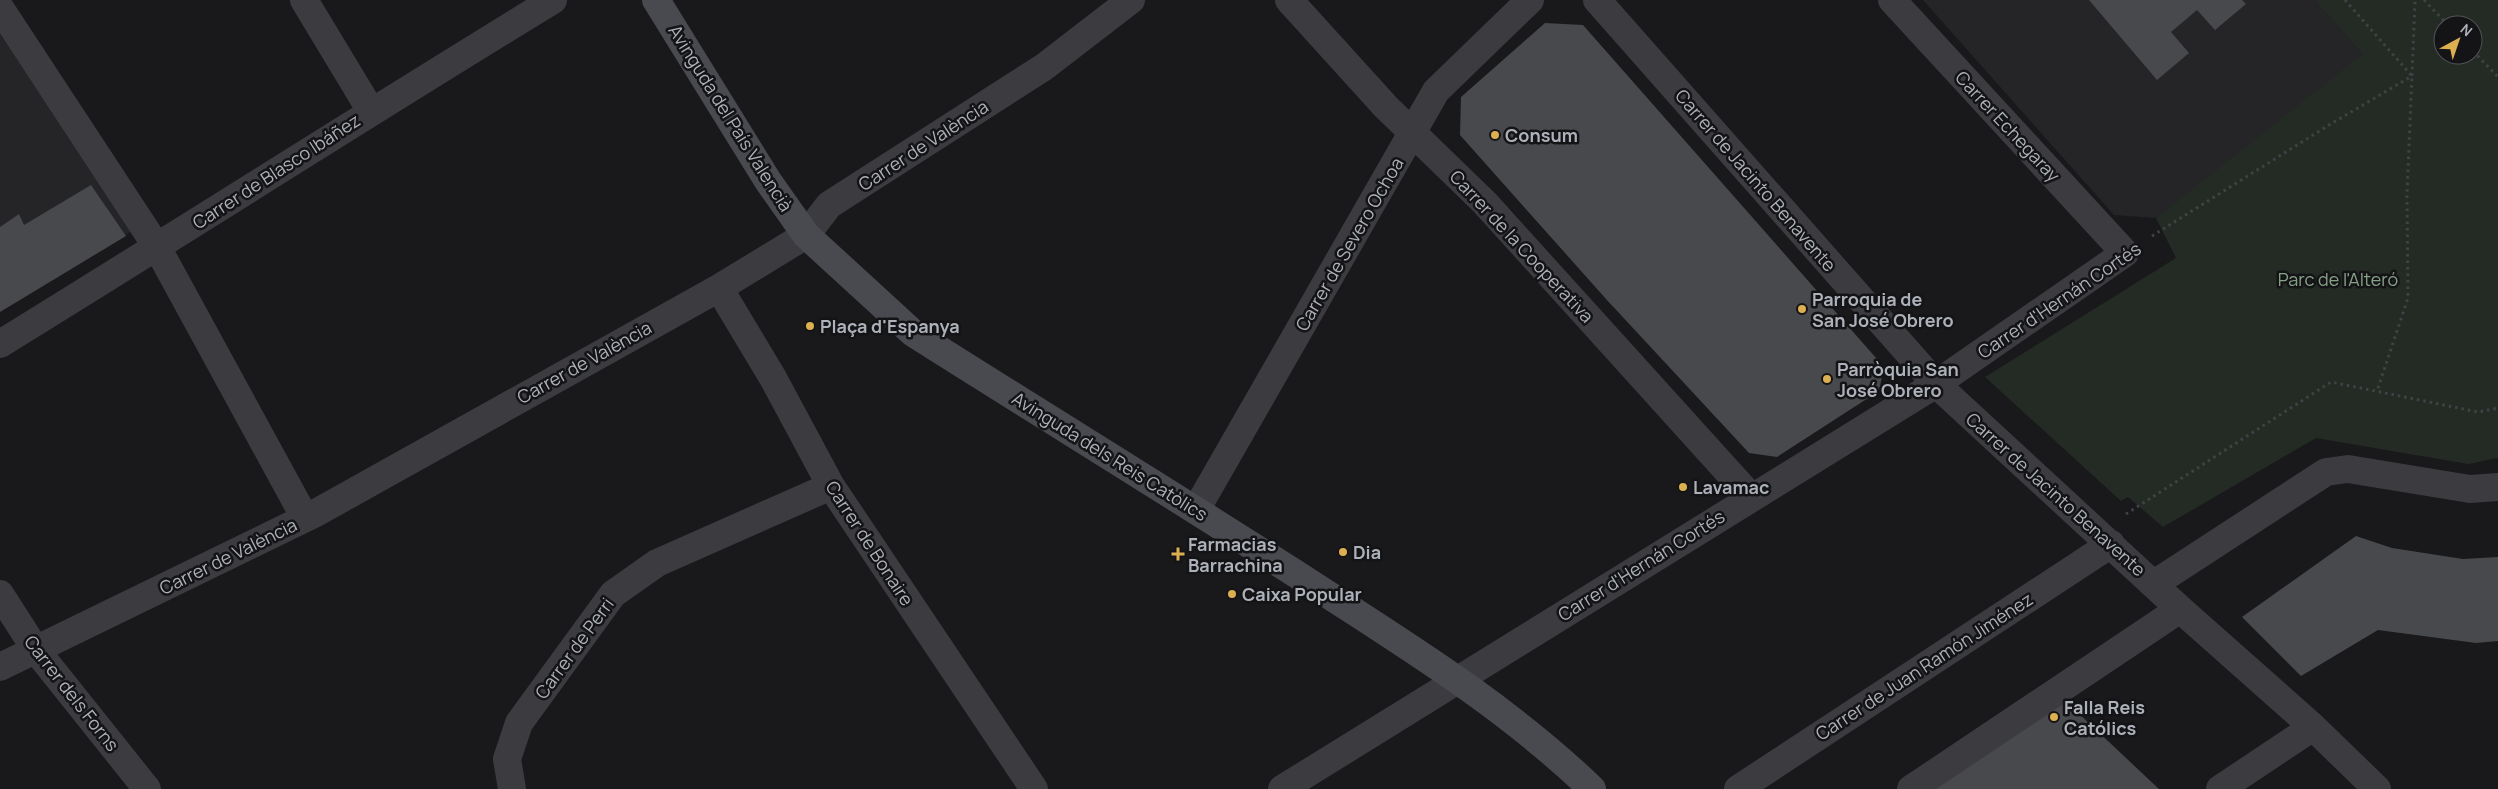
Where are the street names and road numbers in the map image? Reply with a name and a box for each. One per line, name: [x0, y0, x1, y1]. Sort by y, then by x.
street label: Avinguda del País Valencià: [664, 20, 798, 216]
street label: Carrer Echegaray: [1950, 65, 2066, 187]
street label: Carrer de Jacinto Benavente: [1670, 84, 1842, 276]
street label: Carrer de València: [854, 94, 992, 196]
street label: Carrer de Blasco Ibáñez: [188, 108, 364, 234]
street label: Carrer de Severo Ochoa: [1289, 153, 1409, 335]
street label: Carrer de la Cooperativa: [1445, 165, 1599, 327]
street label: Carrer d'Hernán Cortés: [1973, 236, 2145, 364]
street label: Carrer de València: [513, 315, 655, 409]
street label: Avinguda dels Reis Catòlics: [1008, 386, 1212, 526]
street label: Carrer de Jacinto Benavente: [1961, 407, 2151, 581]
street label: Carrer de Bonaire: [821, 476, 919, 610]
street label: Carrer d'Hernán Cortés: [1553, 504, 1729, 626]
street label: Carrer de València: [155, 512, 301, 600]
street label: Carrer de Juan Ramón Jiménez: [1811, 587, 2037, 745]
street label: Carrer de Perri: [529, 593, 619, 703]
street label: Carrer dels Forns: [19, 630, 125, 756]

